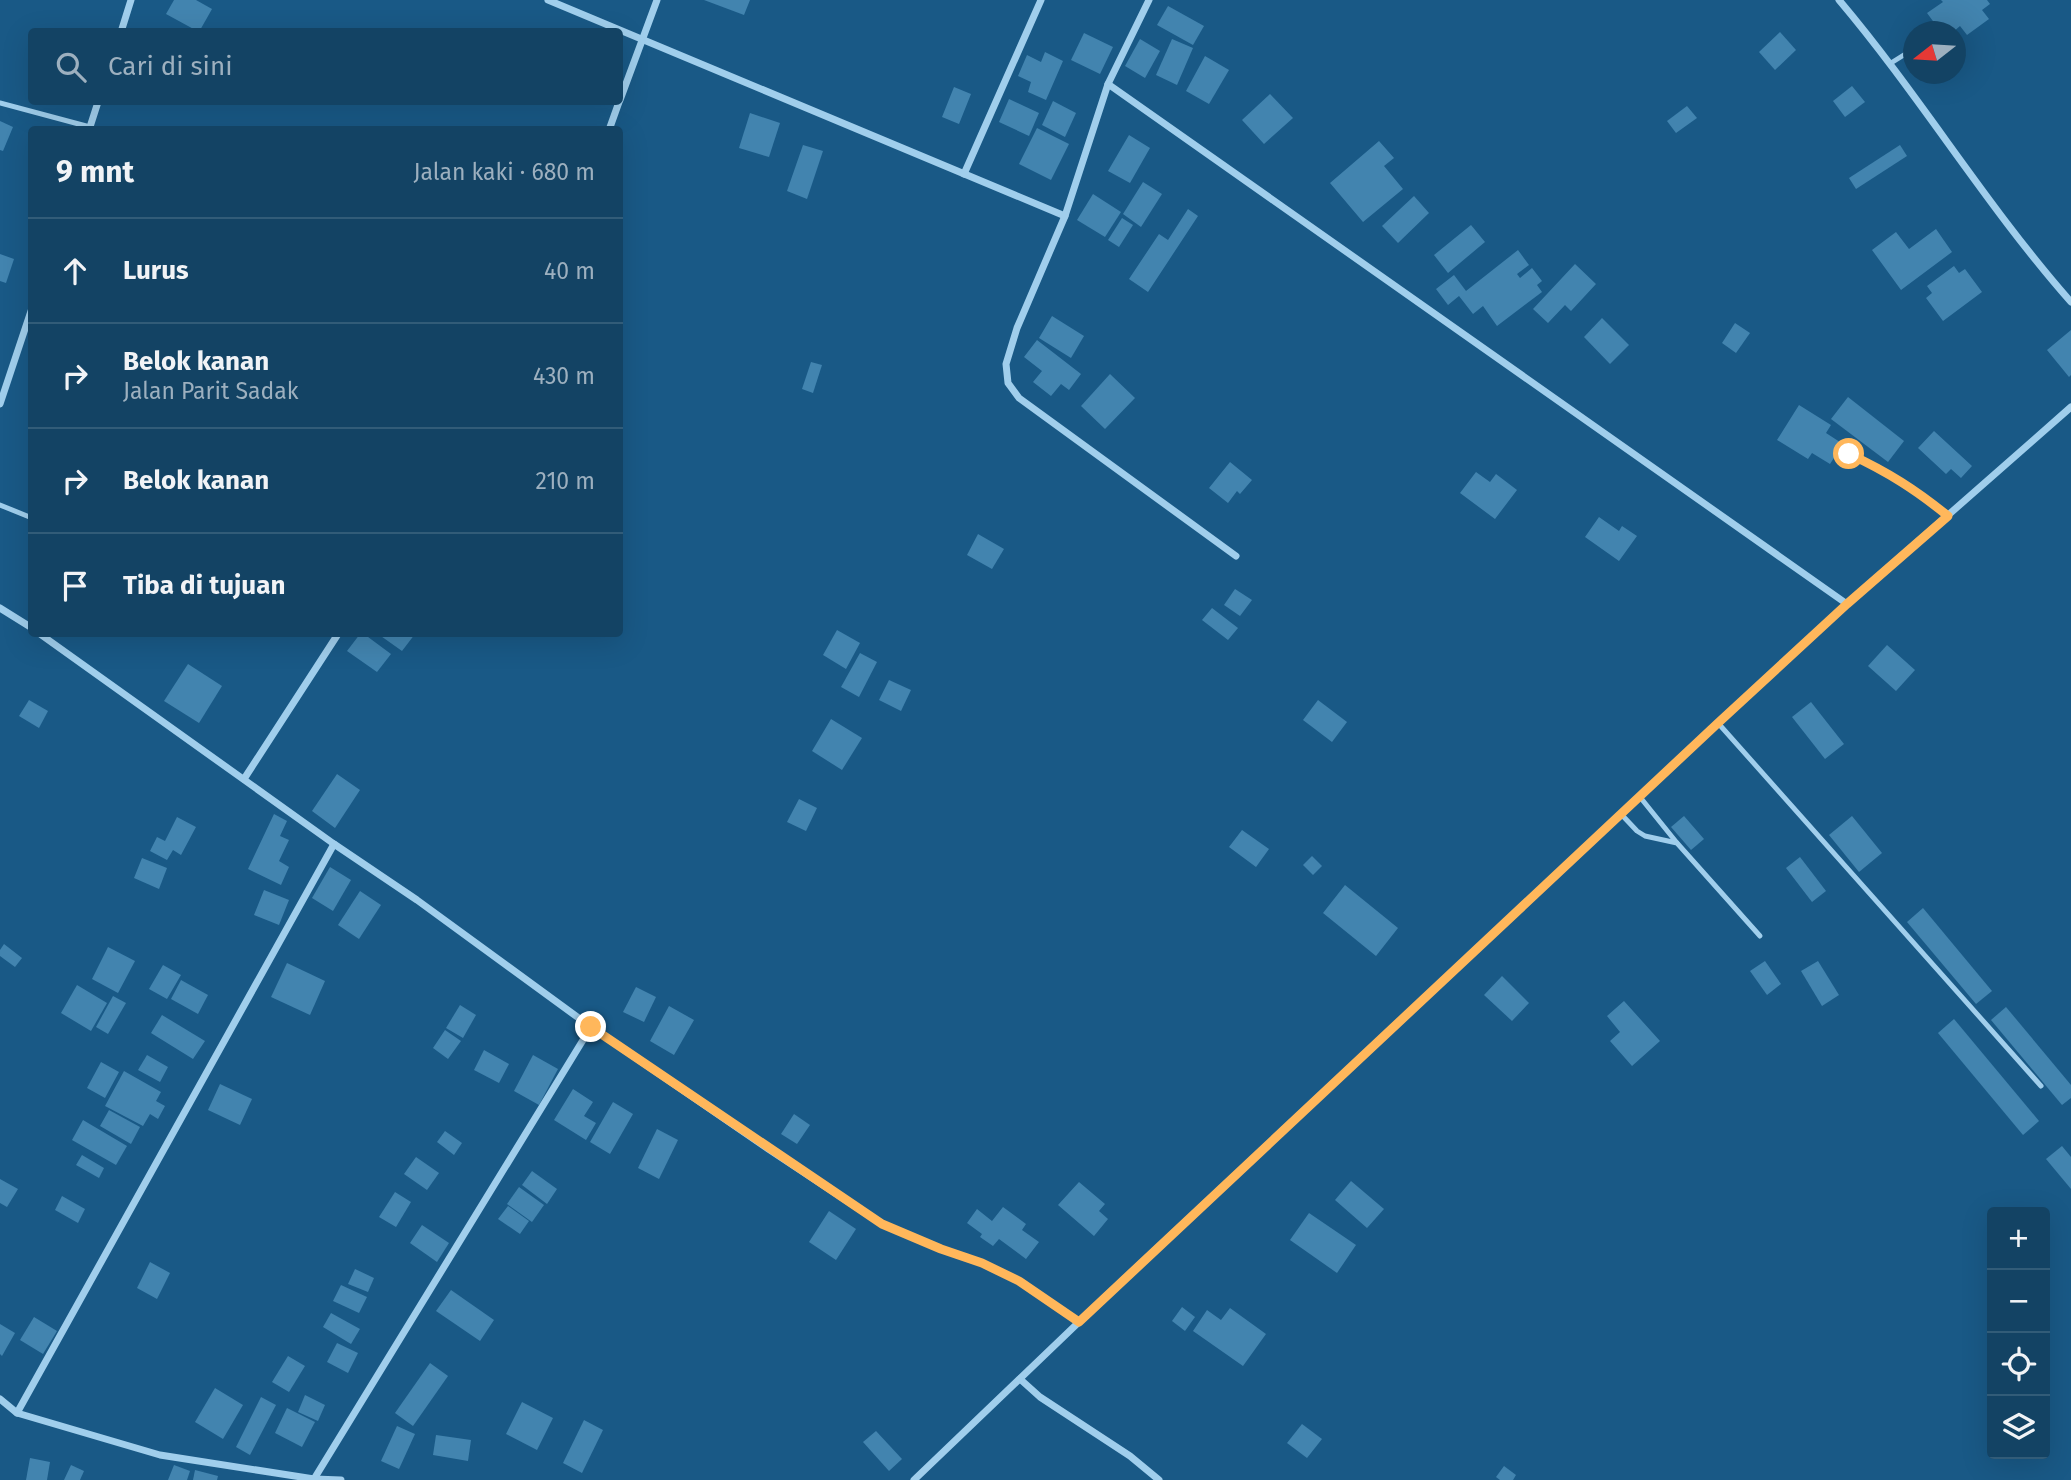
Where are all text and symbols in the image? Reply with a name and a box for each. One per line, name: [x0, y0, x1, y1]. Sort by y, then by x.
north arrow: [1903, 21, 1966, 84]
search box: [28, 28, 623, 105]
icon: search: [52, 48, 90, 86]
text: Cari di sini: [108, 51, 233, 82]
text: 9 mnt: [56, 154, 134, 190]
text: Jalan kaki · 680 m: [414, 158, 595, 186]
icon: ahead: [56, 252, 94, 290]
text: Lurus: [123, 255, 189, 286]
text: 40 m: [544, 257, 595, 285]
text: Belok kanan: [123, 346, 269, 377]
icon: right: [56, 357, 94, 395]
text: 430 m: [533, 362, 595, 390]
text: Jalan Parit Sadak: [123, 377, 298, 405]
route start: [1833, 438, 1864, 469]
icon: right: [56, 462, 94, 500]
text: Belok kanan: [123, 465, 269, 496]
text: 210 m: [536, 467, 595, 495]
icon: arrive: [56, 567, 94, 605]
text: Tiba di tujuan: [123, 570, 285, 601]
route end: [575, 1011, 606, 1042]
map controls: [1987, 1207, 2050, 1459]
button: +: [1987, 1207, 2050, 1270]
button: −: [1987, 1270, 2050, 1333]
button: locate: [1987, 1333, 2050, 1396]
button: layers: [1987, 1396, 2050, 1459]

